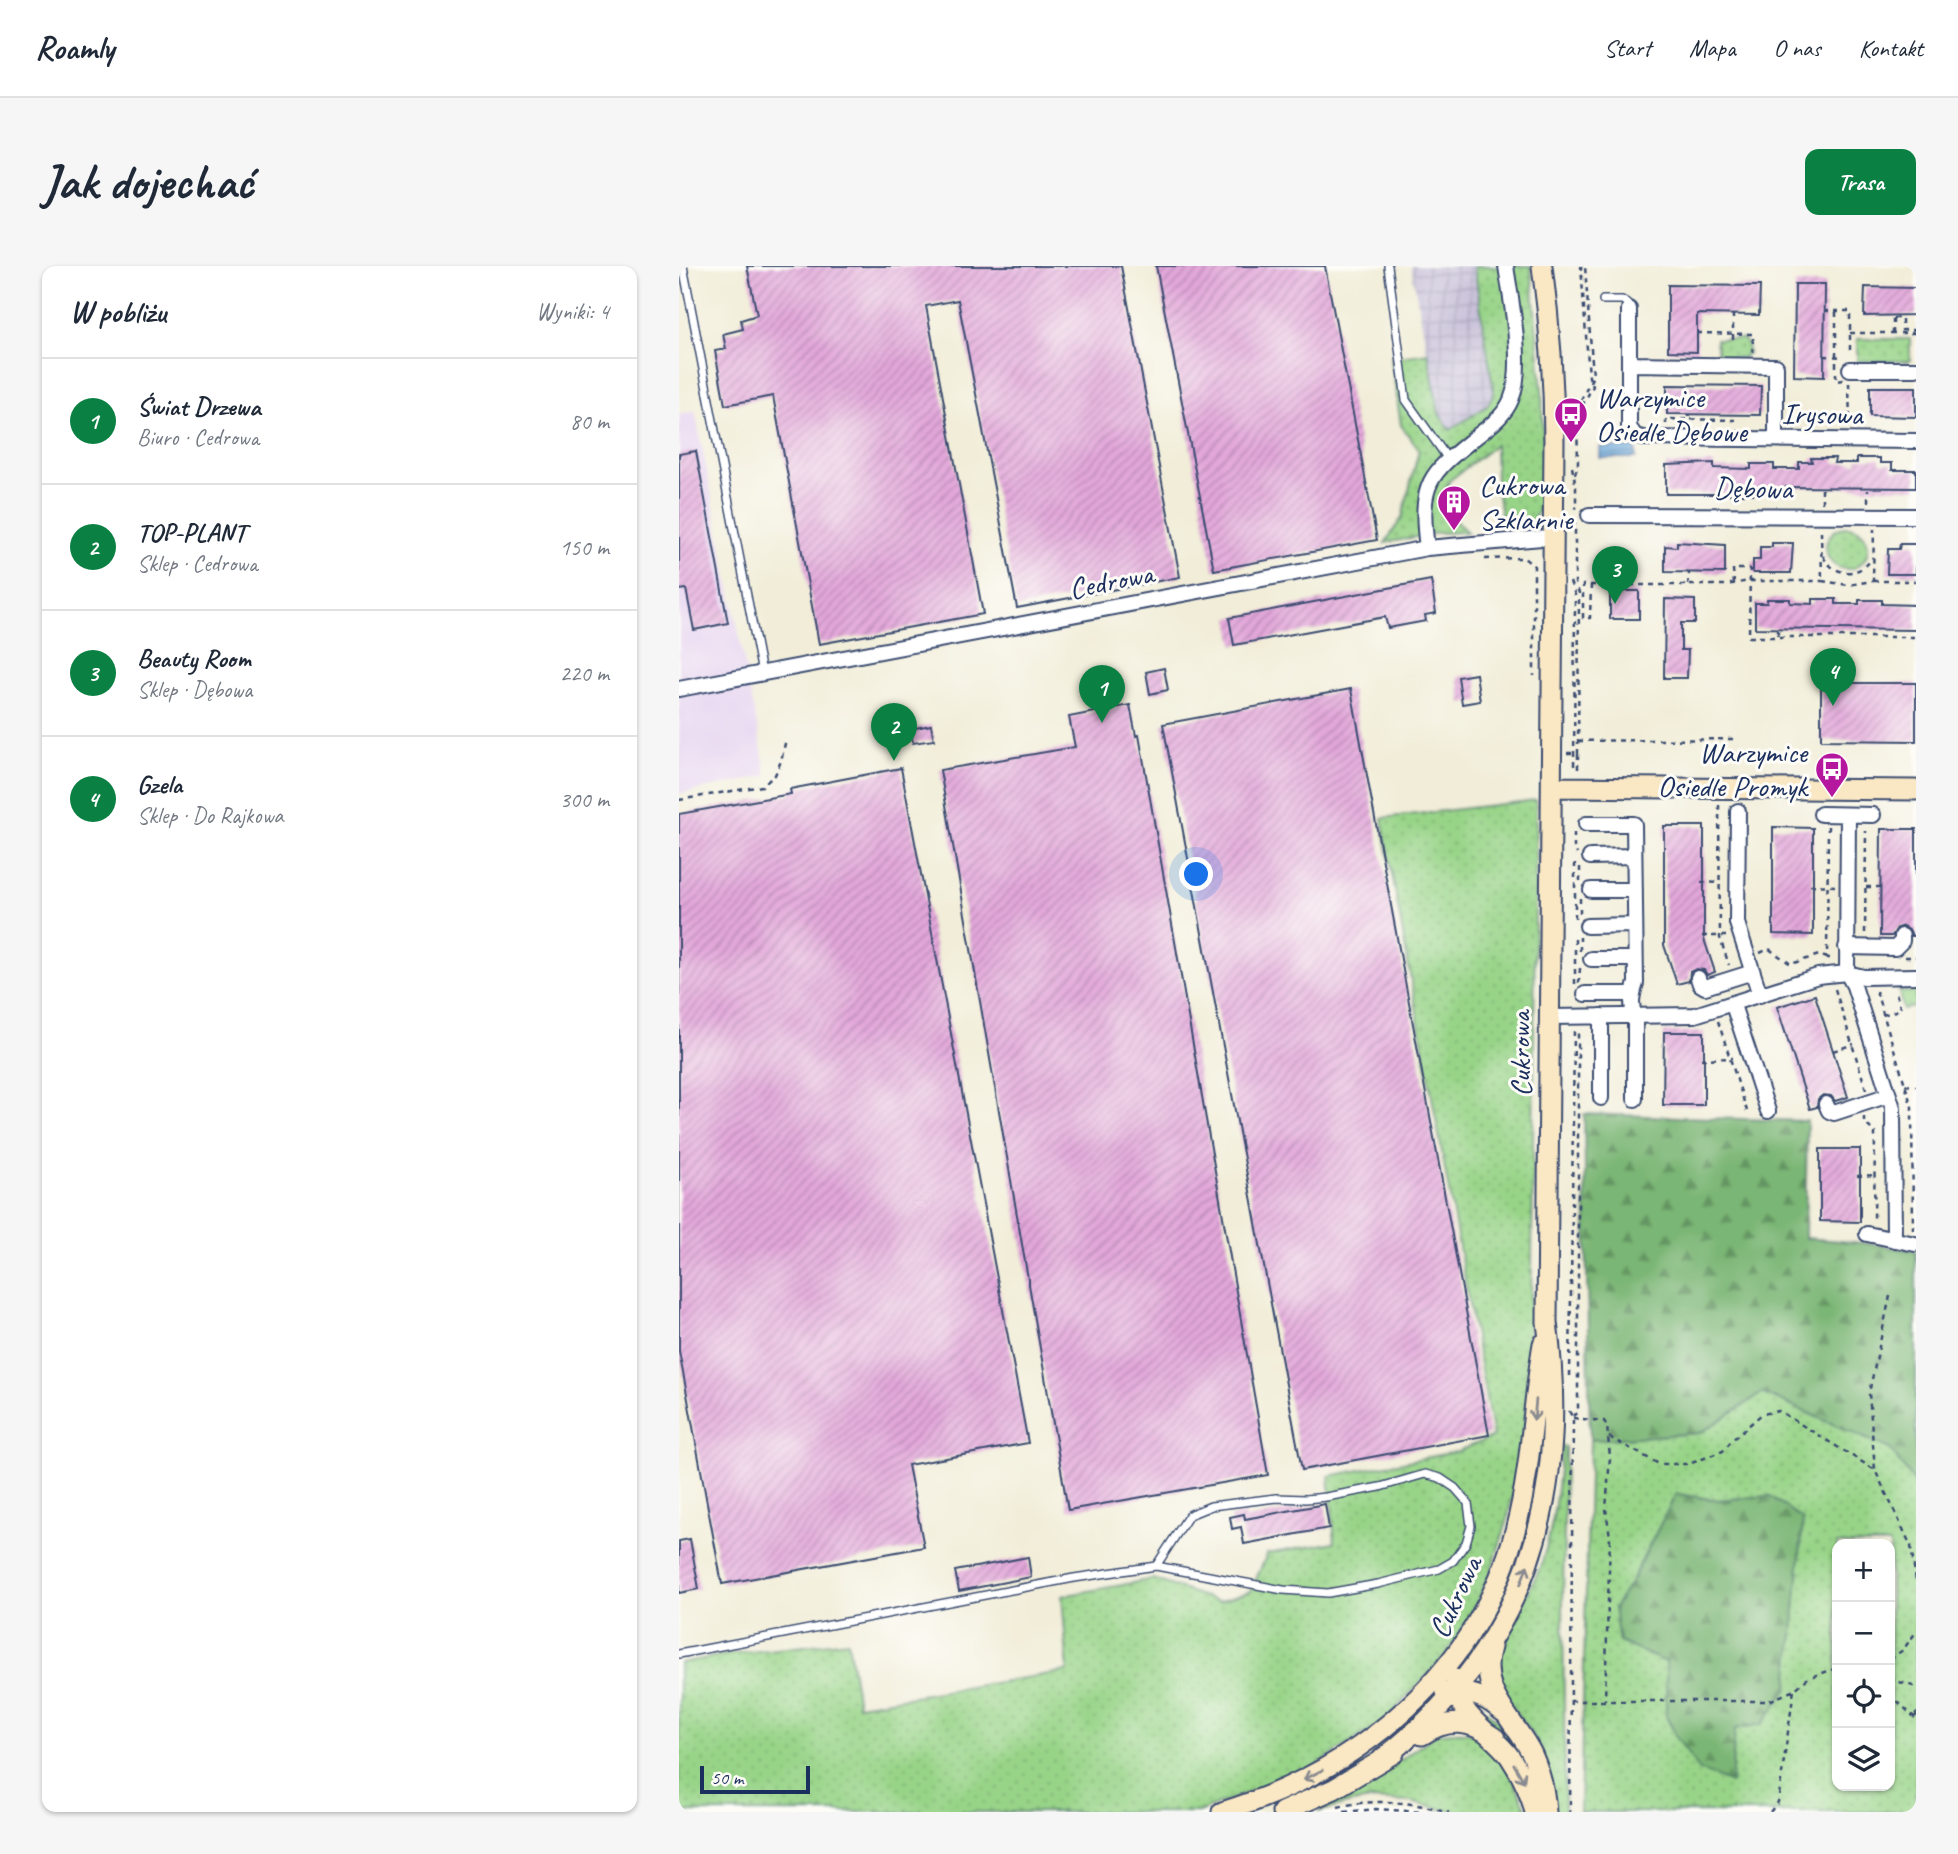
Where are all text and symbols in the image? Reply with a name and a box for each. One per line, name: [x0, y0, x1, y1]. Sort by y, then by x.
text: Roamly: [35, 27, 114, 69]
text: Start: [1604, 33, 1651, 63]
text: Mapa: [1689, 33, 1736, 63]
text: O nas: [1774, 33, 1821, 63]
text: Kontakt: [1859, 33, 1923, 63]
button: Trasa: [1805, 149, 1916, 215]
text: Jak dojechać: [42, 151, 253, 213]
text: W pobliżu: [70, 293, 166, 331]
text: Wyniki: 4: [536, 297, 609, 326]
place label: Warzymice Osiedle Dębowe: [1596, 378, 1749, 450]
text: Świat Drzewa: [137, 390, 261, 423]
street label: Irysowa: [1781, 394, 1865, 434]
bus stop icon: Warzymice Osiedle Dębowe: [1552, 395, 1590, 444]
text: 1: [88, 407, 98, 436]
text: 80 m: [570, 407, 609, 436]
text: Biuro · Cedrowa: [137, 423, 259, 452]
place label: Cukrowa Szklarnie: [1479, 466, 1575, 538]
street label: Dębowa: [1714, 468, 1794, 508]
building icon: Cukrowa Szklarnie: [1435, 483, 1473, 532]
text: TOP-PLANT: [137, 516, 246, 549]
text: 2: [88, 533, 98, 562]
text: 150 m: [560, 533, 609, 562]
pin: 3: [1592, 546, 1638, 604]
text: Sklep · Cedrowa: [137, 549, 257, 578]
street label: Cedrowa: [1066, 554, 1159, 608]
text: Beauty Room: [137, 642, 251, 675]
pin: 4: [1810, 648, 1856, 706]
text: 3: [88, 659, 98, 688]
text: 220 m: [560, 659, 609, 688]
pin: 1: [1079, 665, 1125, 723]
text: Sklep · Dębowa: [137, 675, 252, 704]
pin: 2: [871, 703, 917, 761]
place label: Warzymice Osiedle Promyk: [1658, 733, 1809, 805]
bus stop icon: Warzymice Osiedle Promyk: [1813, 750, 1851, 799]
text: Gzela: [137, 768, 182, 801]
text: 4: [88, 785, 98, 814]
text: 300 m: [560, 785, 609, 814]
text: Sklep · Do Rajkowa: [137, 801, 283, 830]
your location: [1179, 857, 1213, 891]
street label: Cukrowa: [1501, 1009, 1539, 1097]
one-way arrow: [1528, 1399, 1541, 1421]
map controls: [1832, 1539, 1895, 1791]
button: +: [1832, 1539, 1895, 1602]
street label: Cukrowa: [1420, 1548, 1491, 1644]
one-way arrow: [1519, 1564, 1532, 1586]
button: −: [1832, 1602, 1895, 1665]
button: locate: [1832, 1665, 1895, 1728]
button: layers: [1832, 1728, 1895, 1791]
one-way arrow: [1513, 1762, 1527, 1782]
scale bar: [700, 1763, 810, 1795]
text: 50 m: [711, 1766, 743, 1790]
one-way arrow: [1303, 1769, 1324, 1782]

